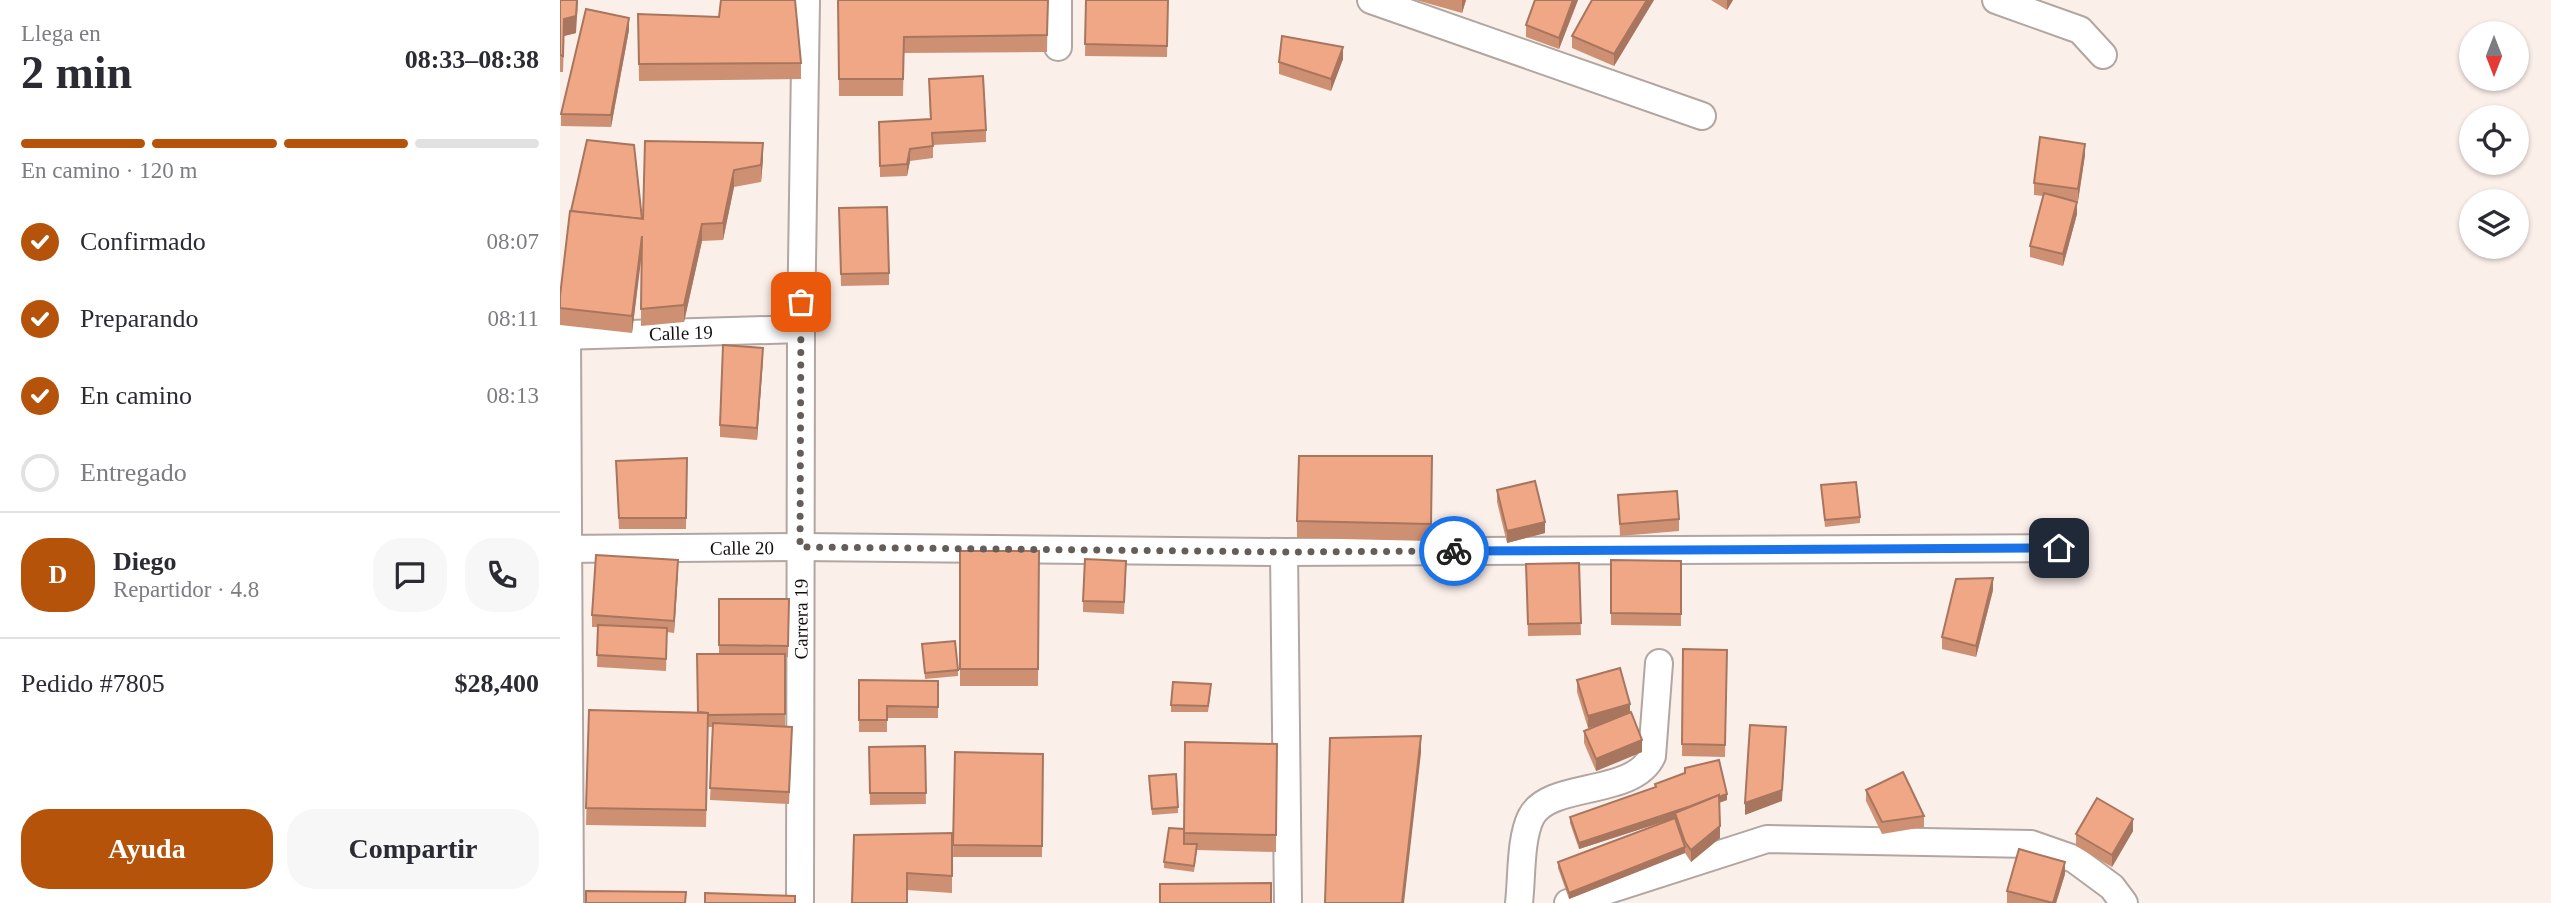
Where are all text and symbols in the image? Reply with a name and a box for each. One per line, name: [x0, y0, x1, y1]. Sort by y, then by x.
text: Llega en: [21, 21, 101, 46]
north arrow: [2459, 21, 2529, 91]
map controls: [2459, 21, 2529, 259]
text: 08:33–08:38: [405, 45, 539, 74]
text: 2 min: [21, 47, 132, 98]
button: locate: [2459, 105, 2529, 175]
text: En camino · 120 m: [21, 158, 197, 183]
button: layers: [2459, 189, 2529, 259]
icon: check: [21, 223, 59, 261]
text: Confirmado: [80, 227, 206, 256]
text: 08:07: [487, 229, 539, 254]
pin: [771, 272, 831, 332]
icon: bag: [782, 283, 820, 321]
icon: check: [21, 300, 59, 338]
text: Preparando: [80, 304, 198, 333]
text: 08:11: [487, 306, 539, 331]
street label: Calle 19: [649, 321, 713, 344]
icon: check: [21, 377, 59, 415]
text: En camino: [80, 381, 192, 410]
text: 08:13: [487, 383, 539, 408]
text: Entregado: [80, 458, 187, 487]
courier: [1419, 516, 1489, 586]
pin: [2029, 518, 2089, 578]
icon: home: [2040, 529, 2078, 567]
icon: bike: [1435, 532, 1473, 570]
street label: Calle 20: [710, 537, 774, 558]
button: chat: [373, 538, 447, 612]
button: phone: [465, 538, 539, 612]
text: Diego: [113, 547, 177, 576]
text: D: [49, 560, 67, 589]
text: Repartidor · 4.8: [113, 577, 259, 602]
street label: Carrera 19: [790, 579, 811, 659]
text: Pedido #7805: [21, 669, 165, 698]
text: $28,400: [455, 669, 539, 698]
button: Ayuda: [21, 809, 273, 889]
button: Compartir: [287, 809, 539, 889]

